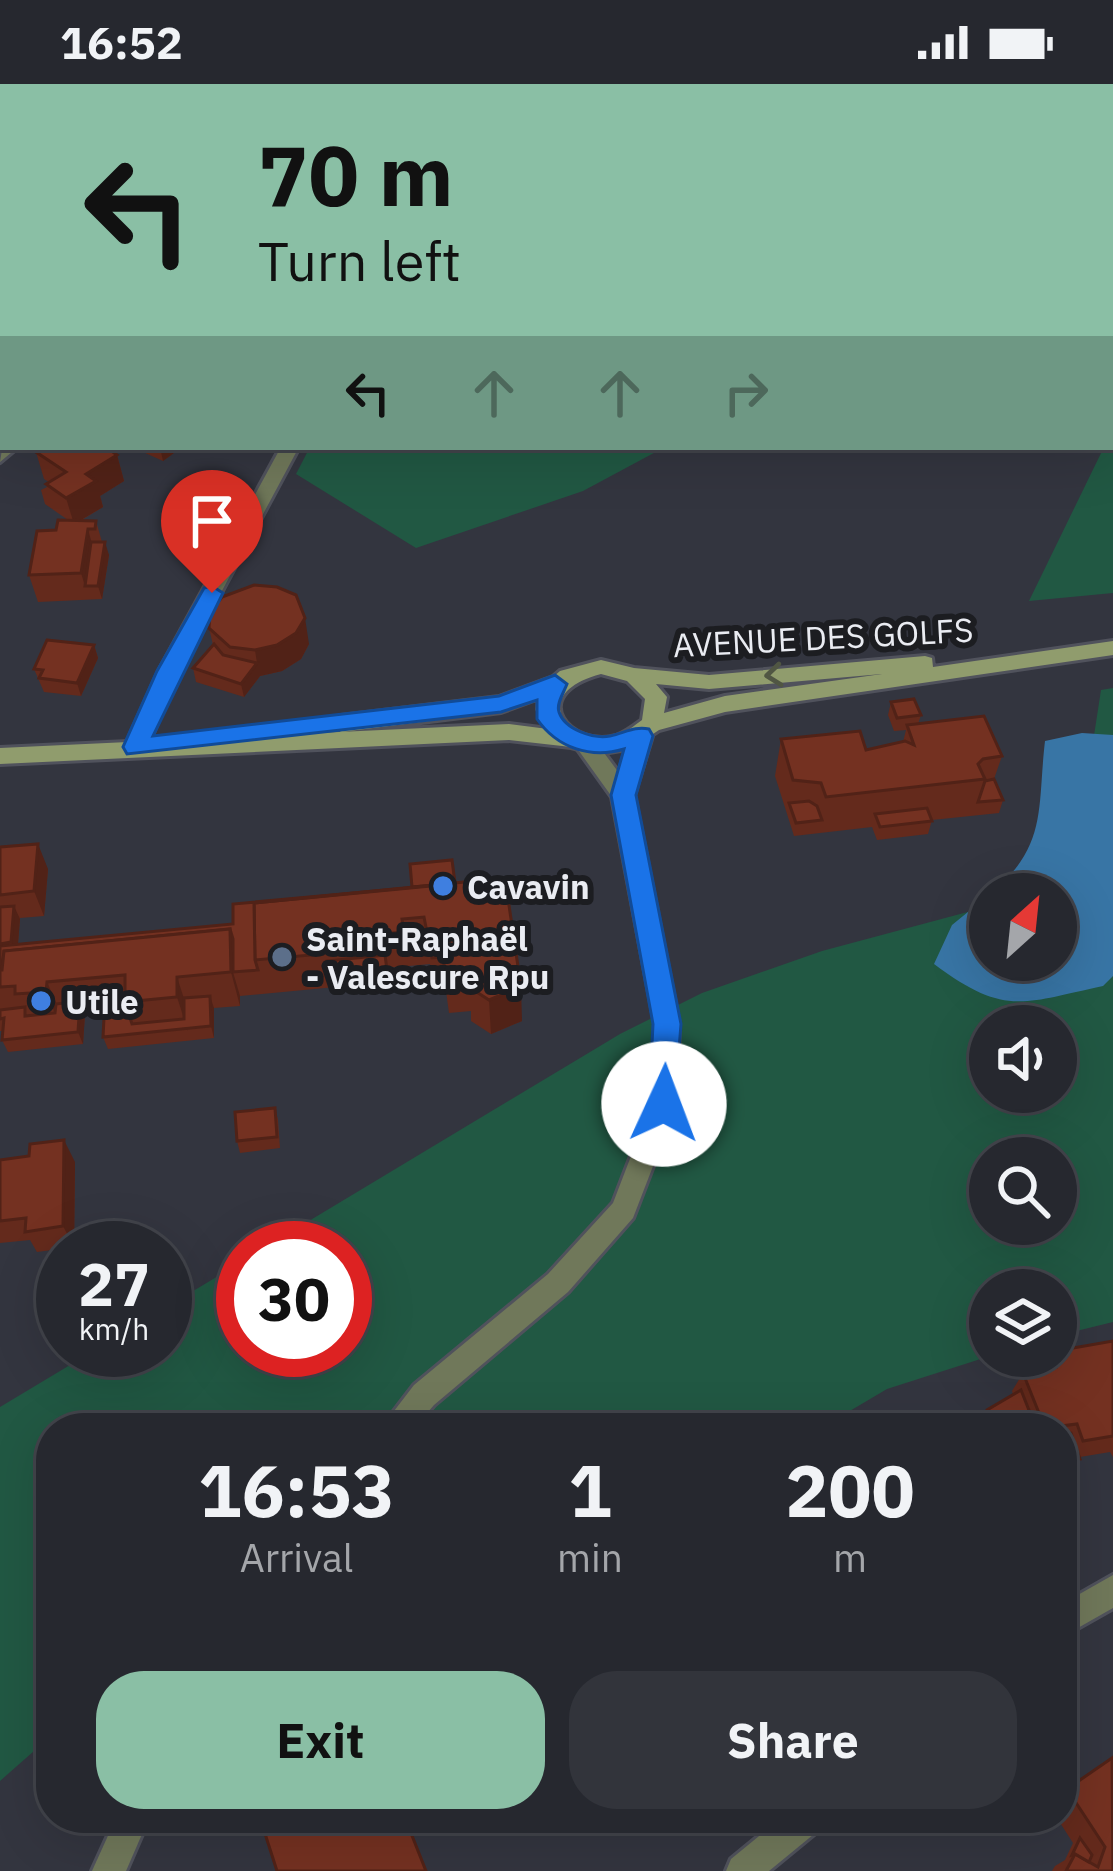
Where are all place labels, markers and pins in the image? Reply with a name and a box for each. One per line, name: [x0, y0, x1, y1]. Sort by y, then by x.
pin: [161, 470, 263, 593]
place label: Cavavin: [467, 865, 590, 908]
marker: Cavavin: [430, 873, 456, 899]
place label: Saint-Raphaël - Valescure Rpu: [306, 917, 549, 998]
marker: Saint-Raphaël - Valescure Rpu: [269, 944, 295, 970]
place label: Utile: [65, 980, 139, 1023]
marker: Utile: [28, 988, 54, 1014]

